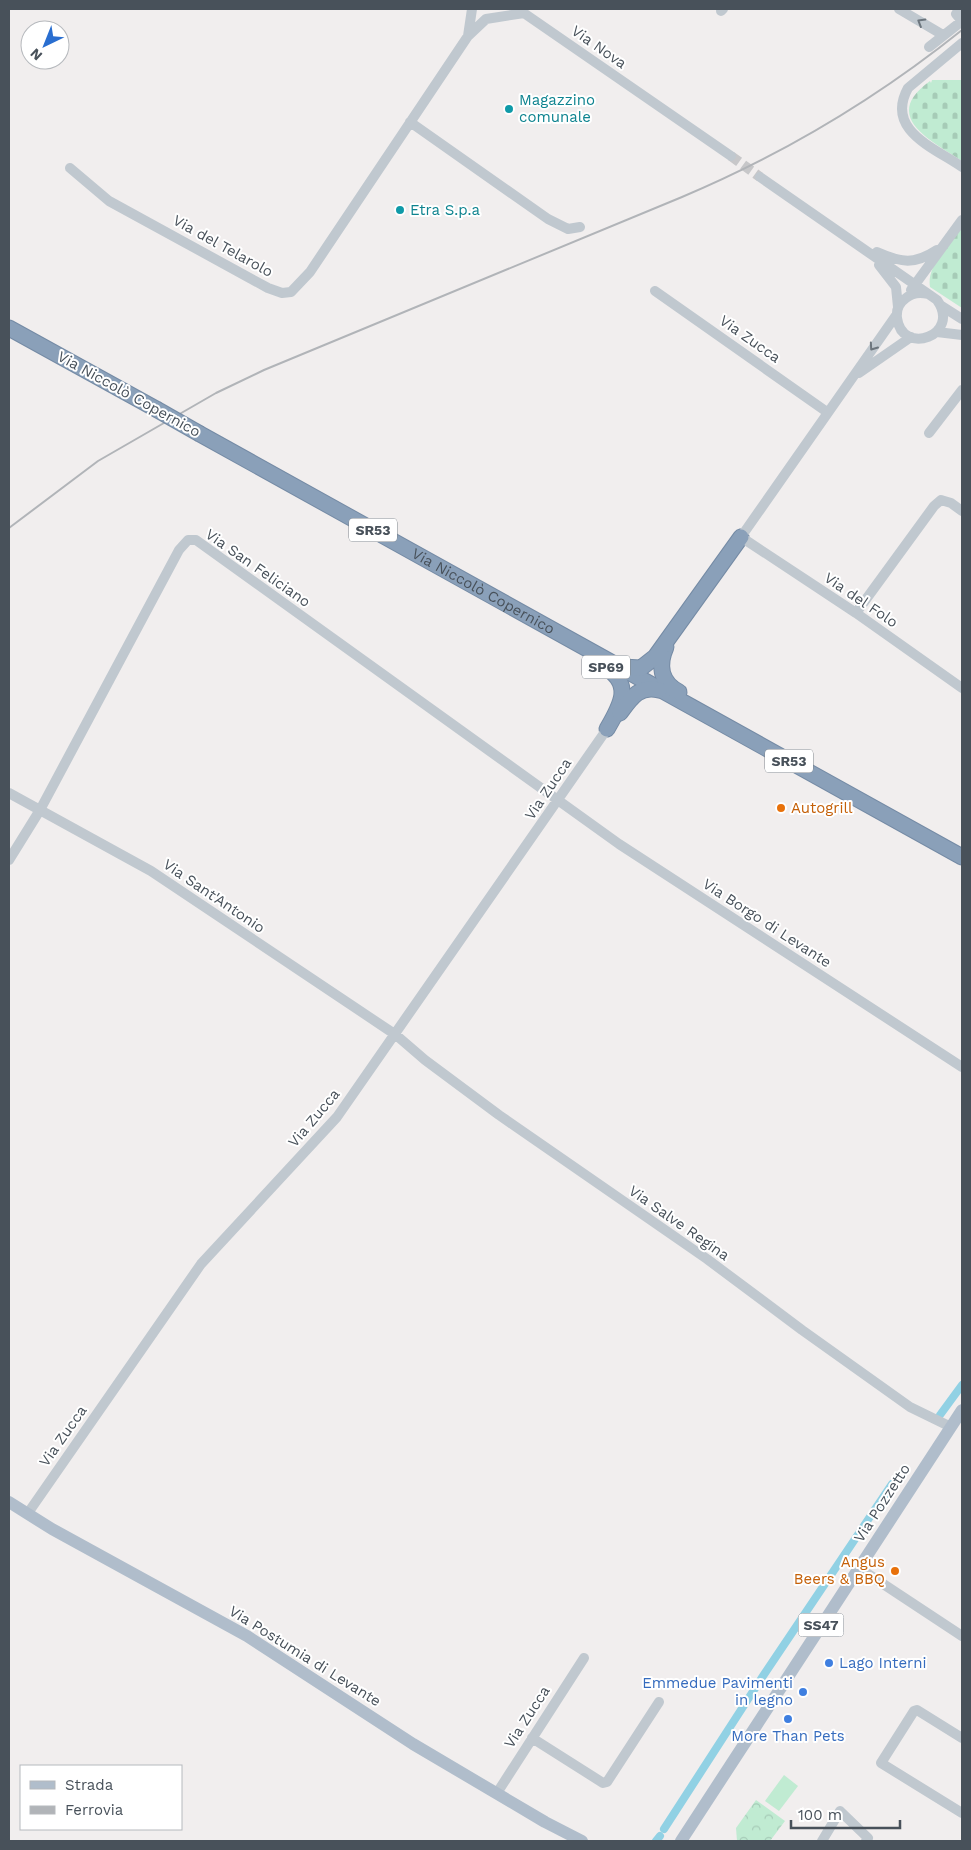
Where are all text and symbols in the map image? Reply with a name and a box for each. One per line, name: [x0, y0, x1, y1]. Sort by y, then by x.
one-way arrow: [918, 19, 927, 29]
north arrow: [20, 20, 70, 70]
street label: Via Nova: [568, 22, 630, 73]
text: N: [27, 45, 45, 64]
place label: Magazzino comunale: [519, 91, 595, 126]
marker: Magazzino comunale: [503, 103, 515, 115]
place label: Etra S.p.a: [410, 201, 480, 219]
marker: Etra S.p.a: [394, 204, 406, 216]
street label: Via del Telarolo: [170, 211, 276, 281]
street label: Via Zucca: [716, 311, 785, 367]
one-way arrow: [870, 341, 879, 351]
street label: Via Niccolò Copernico: [54, 347, 204, 441]
road number: SR53: [349, 518, 397, 542]
street label: Via San Feliciano: [202, 525, 314, 611]
street label: Via Niccolò Copernico: [409, 544, 558, 638]
street label: Via del Folo: [821, 569, 901, 631]
road number: SP69: [582, 656, 630, 679]
road number: SR53: [765, 749, 813, 772]
street label: Via Zucca: [521, 754, 576, 823]
place label: Autogrill: [791, 799, 853, 817]
marker: Autogrill: [775, 802, 787, 814]
street label: Via Sant'Antonio: [160, 855, 268, 937]
street label: Via Borgo di Levante: [699, 875, 835, 971]
street label: Via Zucca: [284, 1085, 344, 1151]
street label: Via Salve Regina: [625, 1182, 733, 1265]
street label: Via Zucca: [35, 1401, 91, 1470]
street label: Via Pozzetto: [850, 1460, 914, 1546]
place label: Angus Beers & BBQ: [794, 1553, 885, 1588]
marker: Angus Beers & BBQ: [889, 1565, 901, 1577]
street label: Via Postumia di Levante: [226, 1602, 384, 1710]
road number: SS47: [798, 1614, 844, 1636]
place label: Lago Interni: [839, 1654, 926, 1672]
marker: Lago Interni: [823, 1657, 835, 1669]
place label: Emmedue Pavimenti in legno: [642, 1674, 793, 1709]
street label: Via Zucca: [500, 1682, 554, 1752]
marker: Emmedue Pavimenti in legno: [797, 1686, 809, 1698]
marker: More Than Pets: [782, 1713, 794, 1725]
place label: More Than Pets: [731, 1727, 845, 1745]
legend: [20, 1765, 182, 1830]
text: Strada: [65, 1776, 114, 1794]
scale bar: [791, 1798, 900, 1830]
text: Ferrovia: [65, 1801, 124, 1819]
text: 100 m: [798, 1806, 842, 1824]

